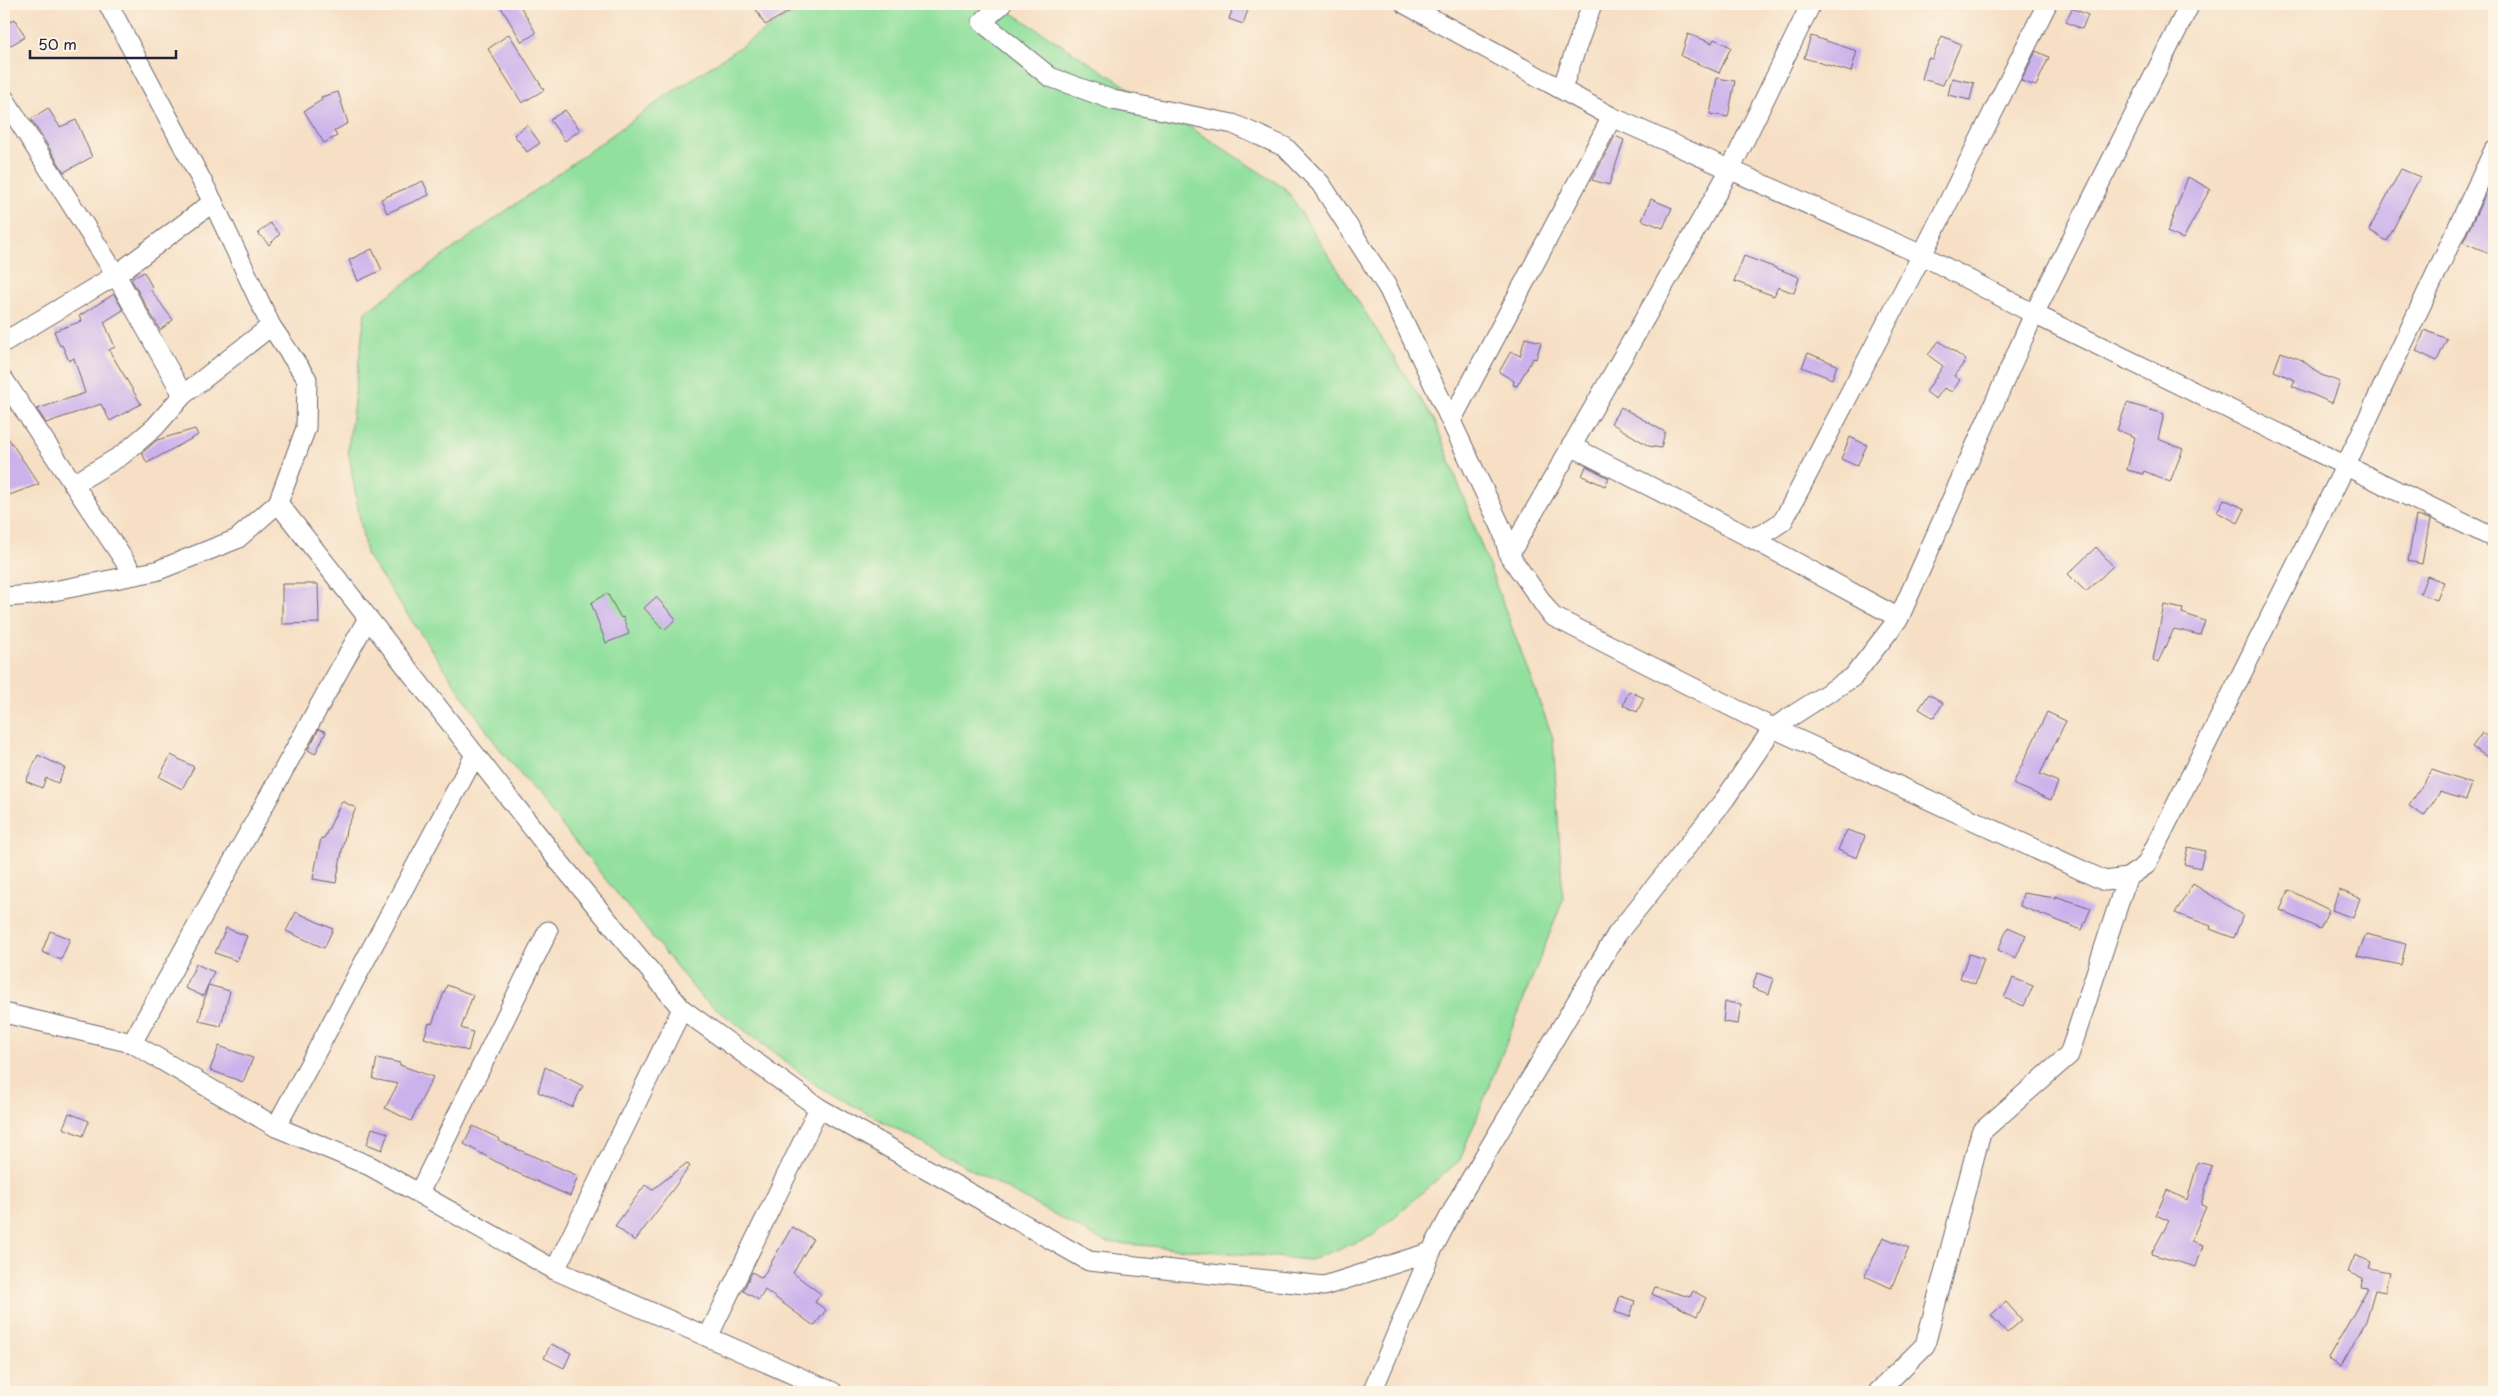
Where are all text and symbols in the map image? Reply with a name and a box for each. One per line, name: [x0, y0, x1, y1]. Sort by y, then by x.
scale bar: [30, 28, 176, 60]
text: 50 m: [38, 32, 77, 55]

